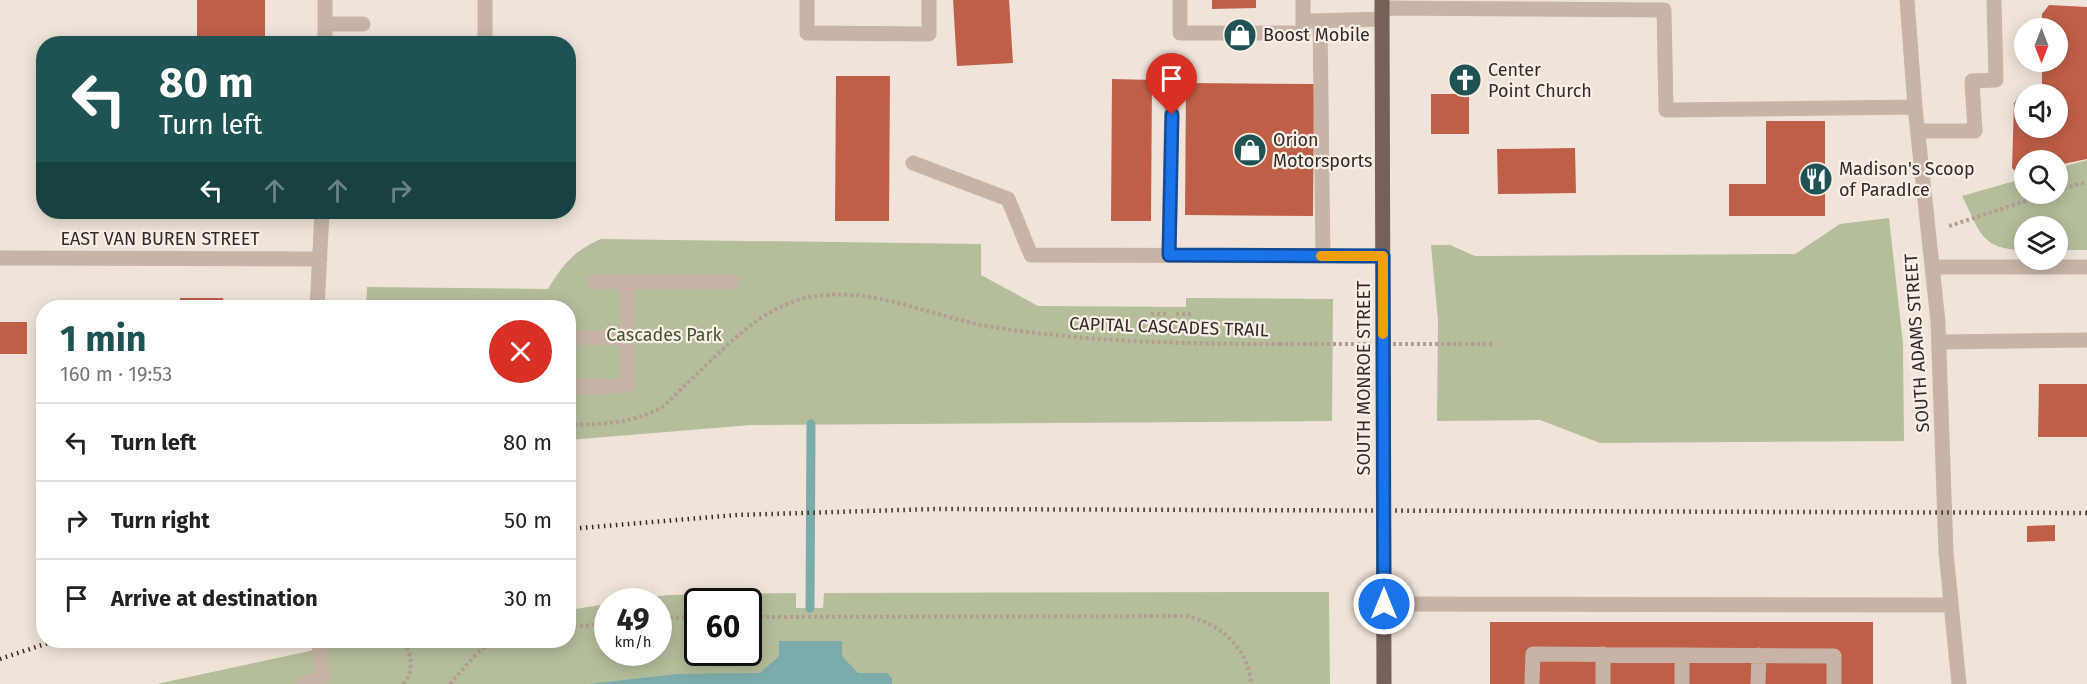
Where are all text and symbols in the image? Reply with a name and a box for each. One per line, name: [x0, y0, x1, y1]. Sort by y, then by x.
shop icon: Boost Mobile: [1222, 17, 1258, 53]
north arrow: [2014, 18, 2068, 72]
map controls: [2014, 18, 2068, 270]
place label: Boost Mobile: [1263, 24, 1370, 46]
pin: [1146, 53, 1197, 115]
text: 80 m: [159, 58, 253, 108]
place label: Center Point Church: [1488, 59, 1592, 102]
icon: left: [60, 60, 138, 138]
icon: arrive: [1155, 62, 1188, 95]
church icon: Center Point Church: [1447, 62, 1483, 98]
button: sound: [2014, 84, 2068, 138]
text: Turn left: [159, 109, 262, 141]
place label: Orion Motorsports: [1273, 129, 1372, 172]
shop icon: Orion Motorsports: [1232, 132, 1268, 168]
button: search: [2014, 150, 2068, 204]
place label: Madison's Scoop of ParadIce: [1839, 158, 1975, 201]
restaurant icon: Madison's Scoop of ParadIce: [1798, 161, 1834, 197]
icon: left: [195, 174, 228, 207]
icon: ahead: [258, 174, 291, 207]
icon: ahead: [321, 174, 354, 207]
icon: right: [384, 174, 417, 207]
button: layers: [2014, 216, 2068, 270]
street label: EAST VAN BUREN STREET: [60, 228, 260, 250]
street label: SOUTH ADAMS STREET: [1900, 252, 1934, 433]
street label: SOUTH MONROE STREET: [1353, 280, 1375, 475]
street label: CAPITAL CASCADES TRAIL: [1069, 313, 1269, 341]
text: 1 min: [60, 317, 147, 361]
button: close: [489, 320, 552, 383]
park label: Cascades Park: [606, 324, 722, 346]
text: 160 m · 19:53: [60, 362, 172, 386]
icon: left: [60, 426, 93, 459]
text: Turn left: [111, 429, 196, 456]
text: 80 m: [503, 429, 552, 456]
icon: right: [60, 504, 93, 537]
text: Turn right: [111, 507, 210, 534]
text: 50 m: [504, 507, 552, 534]
position arrow: [1352, 572, 1416, 636]
icon: arrive: [60, 582, 93, 615]
text: Arrive at destination: [111, 585, 318, 612]
text: 30 m: [504, 585, 552, 612]
speed limit sign: 60: [684, 588, 762, 666]
text: 49: [616, 602, 650, 638]
text: km/h: [614, 633, 652, 651]

